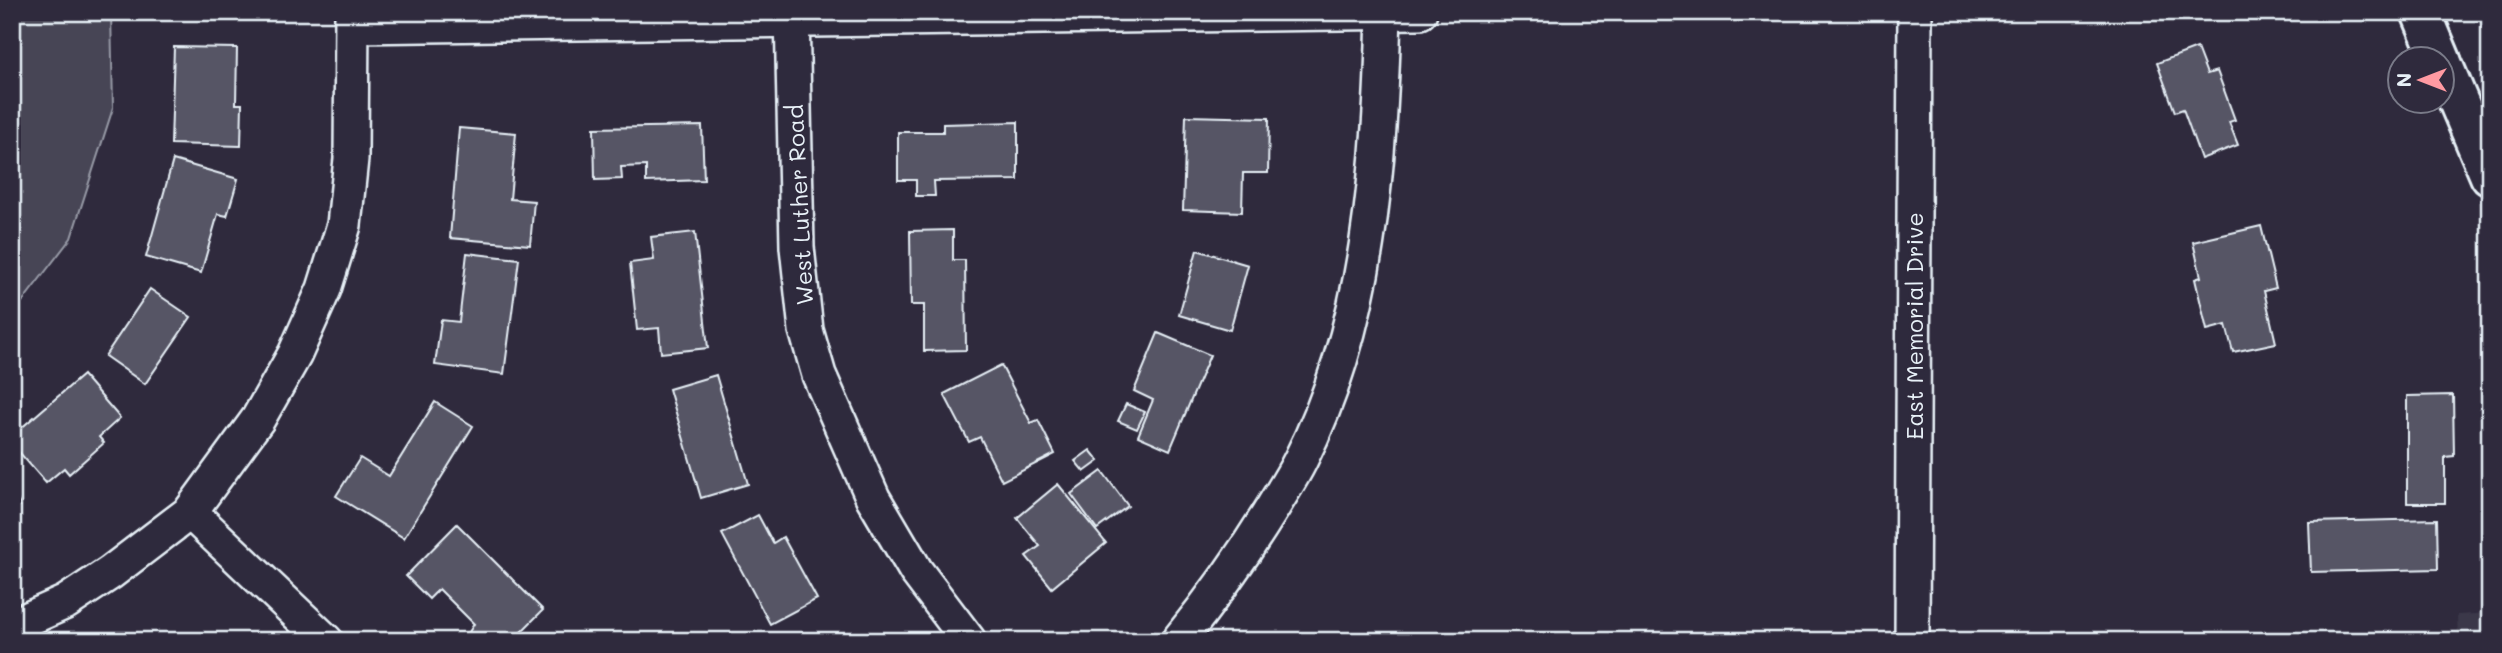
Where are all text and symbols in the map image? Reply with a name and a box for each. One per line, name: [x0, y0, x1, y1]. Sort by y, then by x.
north arrow: [2386, 46, 2456, 116]
text: N: [2391, 73, 2416, 87]
street label: West Luther Road: [779, 104, 819, 306]
street label: East Memorial Drive: [1899, 212, 1929, 440]

